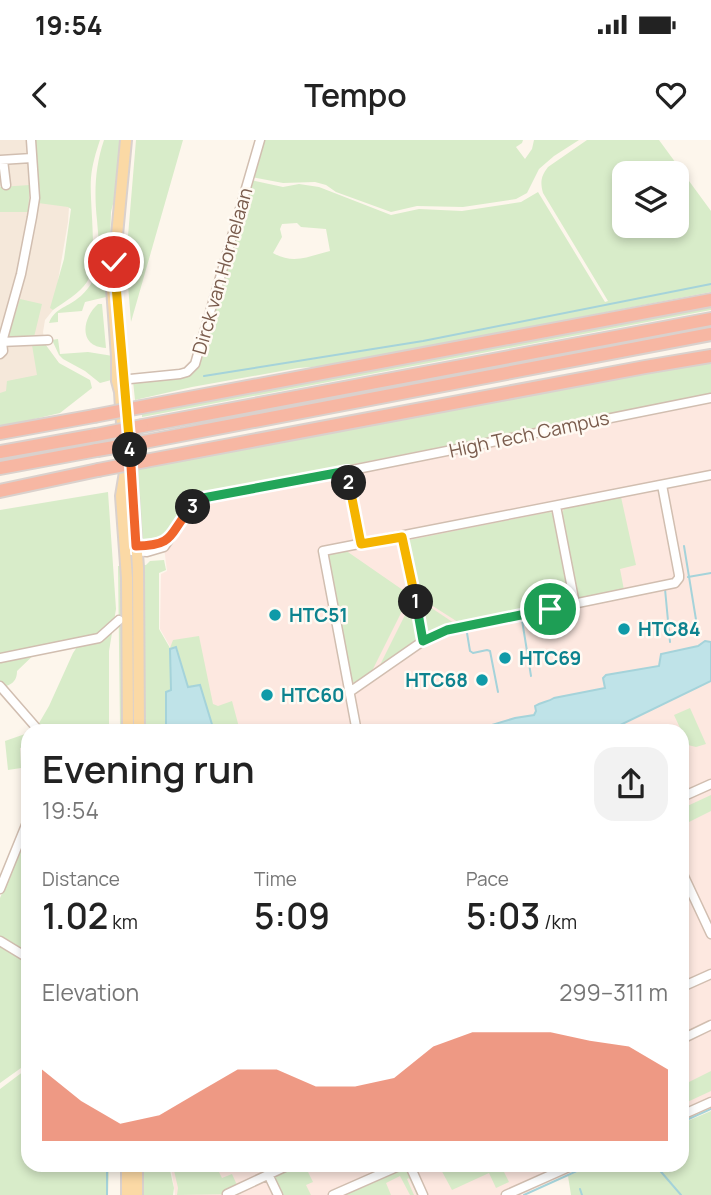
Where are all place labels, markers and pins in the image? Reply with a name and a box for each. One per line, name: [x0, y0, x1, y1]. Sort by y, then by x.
pin: [84, 232, 144, 292]
pin: 4: [113, 432, 148, 468]
pin: 2: [332, 466, 366, 500]
pin: 3: [176, 490, 210, 524]
pin: [520, 579, 580, 639]
pin: 1: [398, 584, 434, 620]
place label: HTC51: [289, 602, 348, 628]
marker: HTC51: [267, 607, 283, 623]
place label: HTC84: [638, 616, 700, 642]
marker: HTC84: [616, 621, 632, 637]
place label: HTC69: [519, 645, 581, 671]
marker: HTC69: [497, 650, 513, 666]
place label: HTC68: [405, 667, 468, 693]
marker: HTC68: [474, 672, 490, 688]
place label: HTC60: [281, 682, 345, 708]
marker: HTC60: [259, 687, 275, 703]

